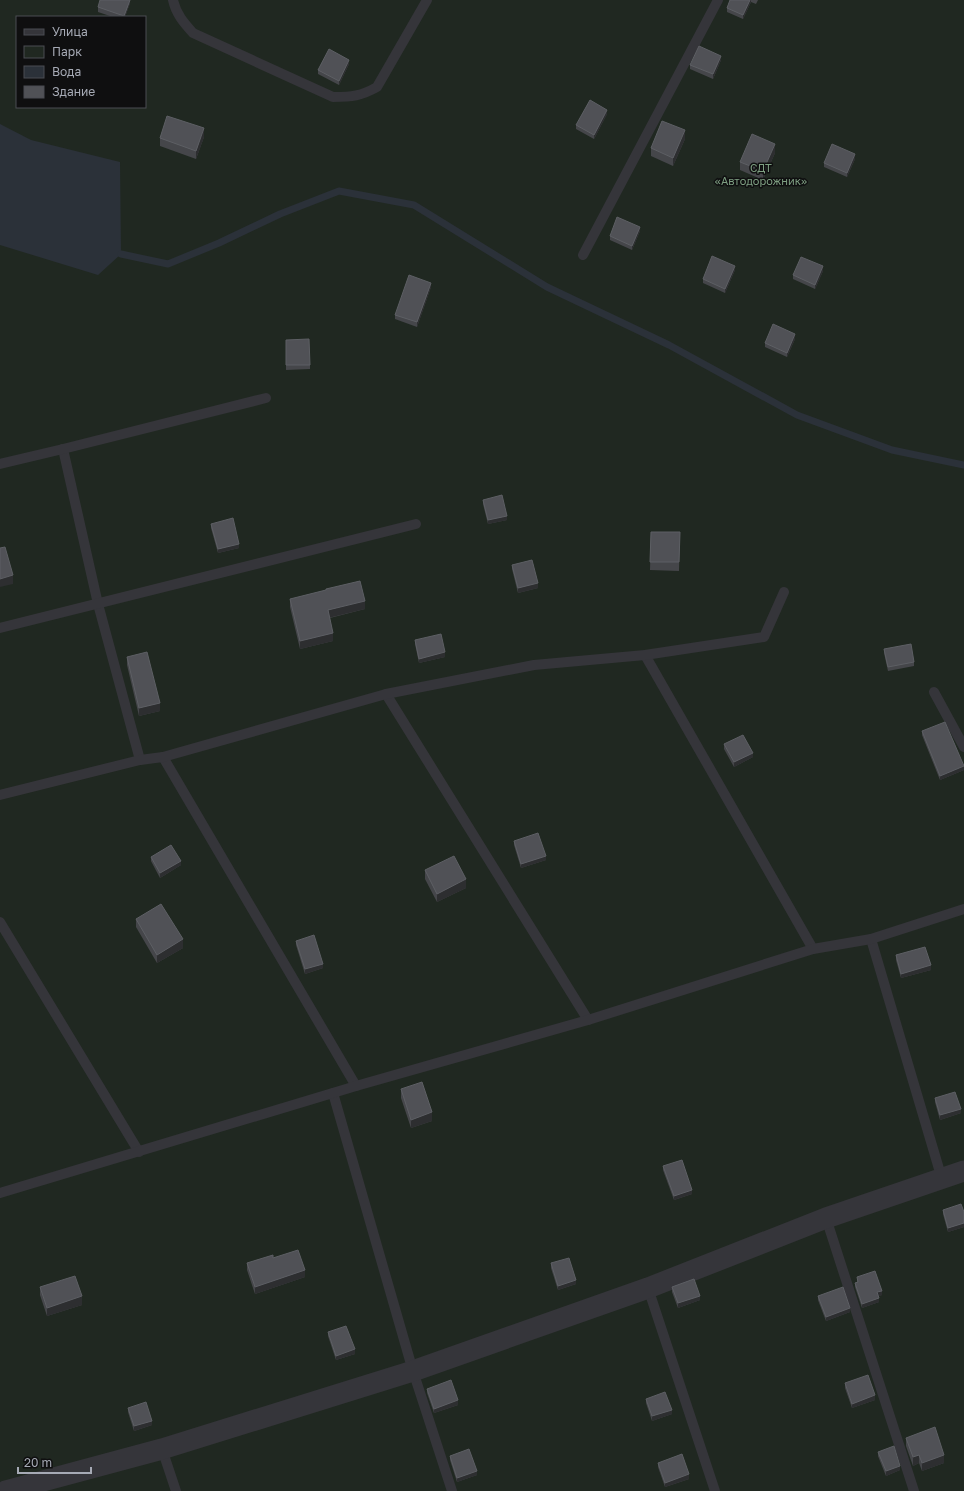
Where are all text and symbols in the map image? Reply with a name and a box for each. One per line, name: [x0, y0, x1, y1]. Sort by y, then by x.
legend: [16, 16, 146, 108]
text: Улица: [52, 24, 88, 39]
text: Парк: [52, 44, 82, 59]
text: Вода: [52, 64, 81, 79]
text: Здание: [52, 84, 95, 99]
park label: СДТ «Автодорожник»: [715, 161, 807, 187]
scale bar: [18, 1449, 91, 1475]
text: 20 m: [24, 1455, 52, 1470]

